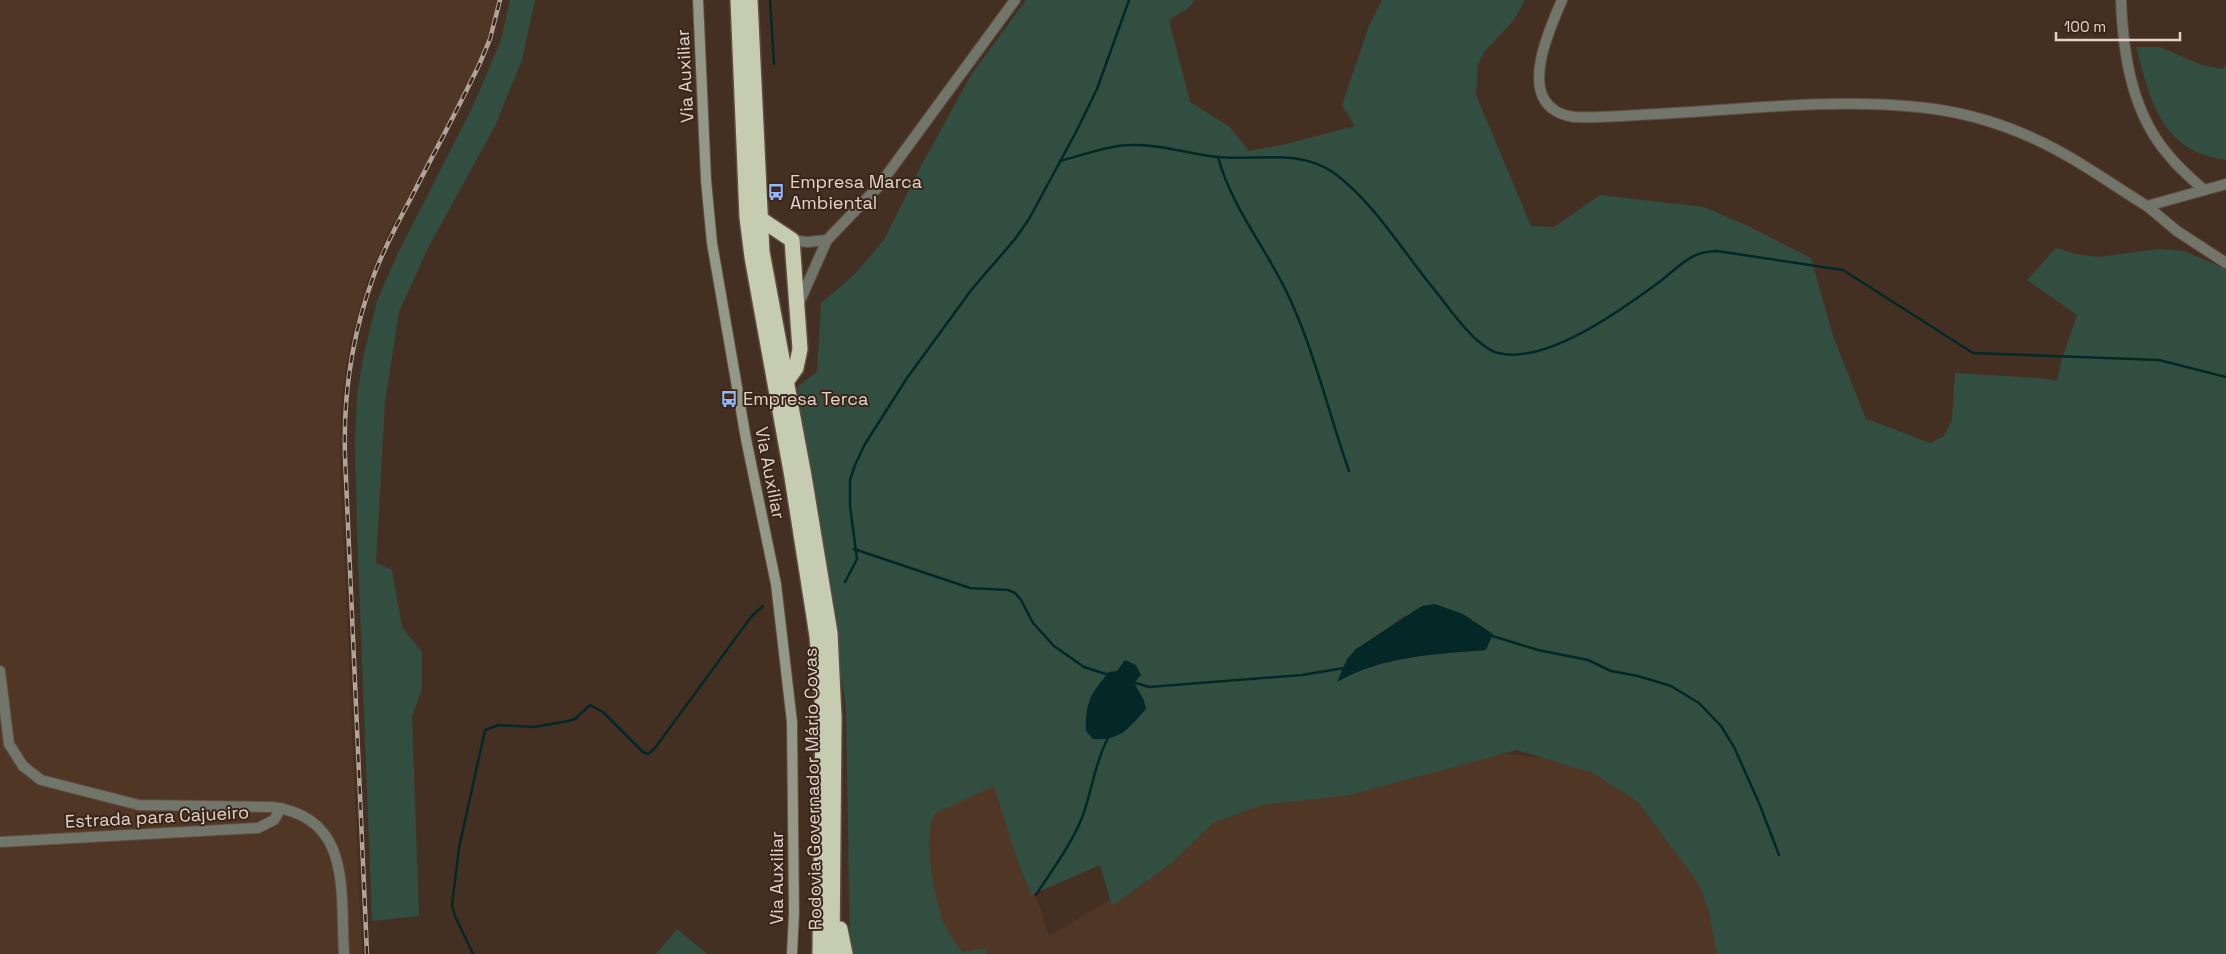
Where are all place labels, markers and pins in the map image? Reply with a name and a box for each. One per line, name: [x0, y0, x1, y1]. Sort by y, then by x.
place label: Empresa Marca Ambiental: [790, 170, 922, 214]
bus stop icon: Empresa Marca Ambiental: [766, 182, 786, 202]
place label: Empresa Terca: [743, 387, 868, 410]
bus stop icon: Empresa Terca: [719, 389, 739, 409]

